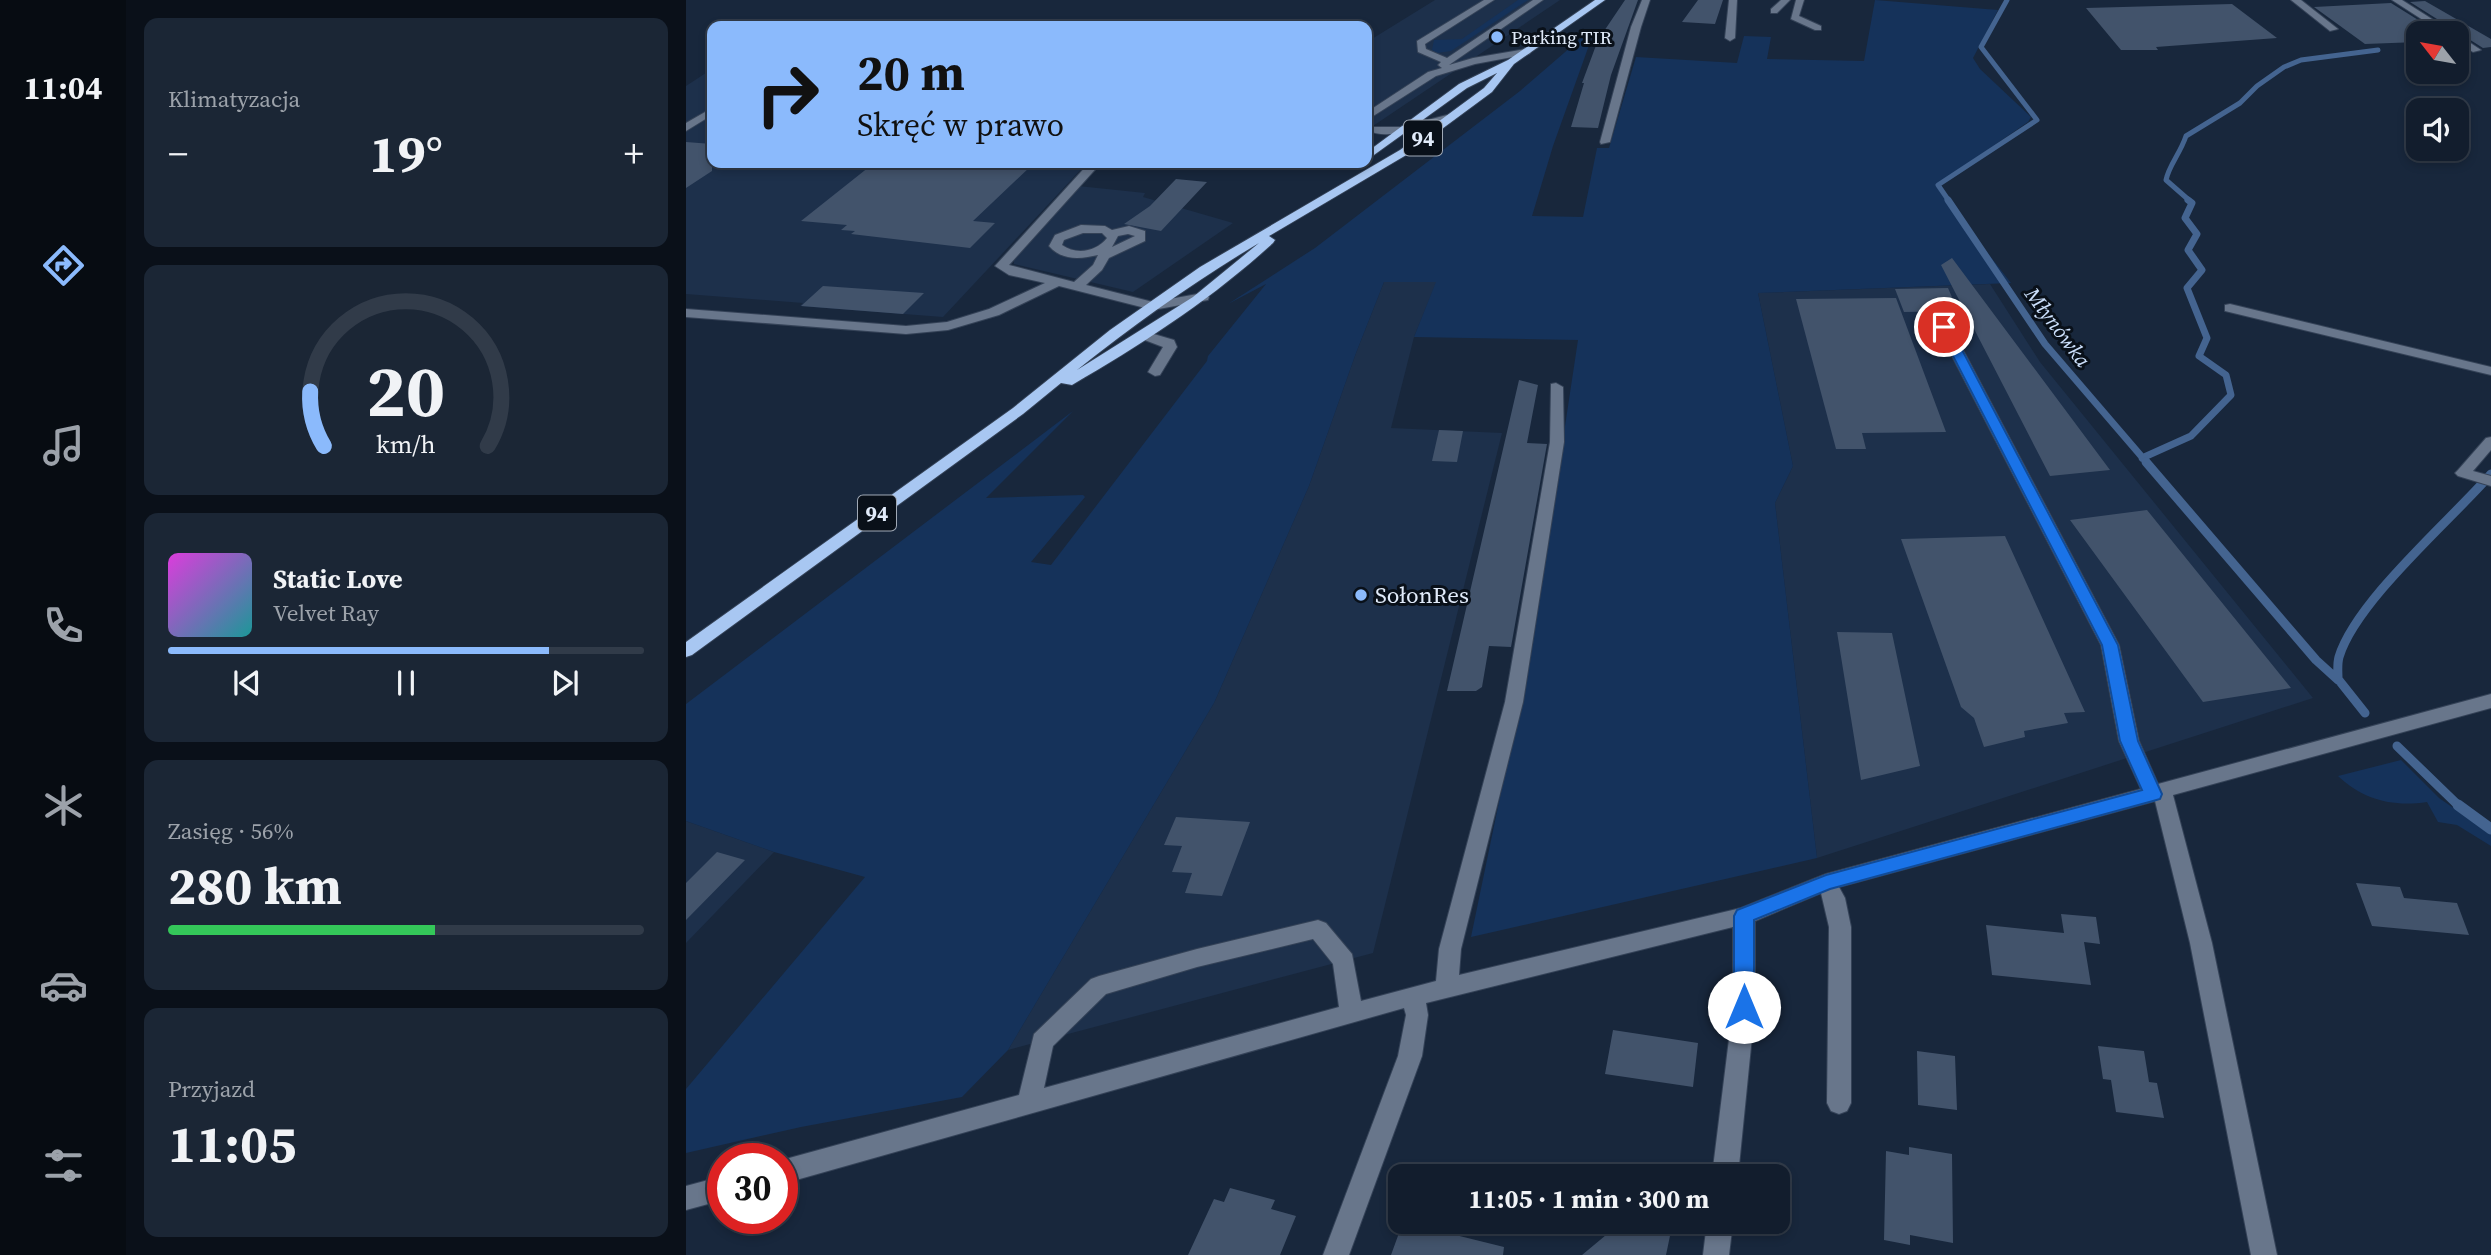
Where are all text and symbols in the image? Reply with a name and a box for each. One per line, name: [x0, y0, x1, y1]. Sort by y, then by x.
north arrow: [2406, 21, 2469, 84]
map controls: [2406, 21, 2469, 161]
place label: Parking TIR: [1511, 24, 1613, 50]
marker: Parking TIR: [1489, 29, 1505, 45]
text: 20 m: [857, 39, 965, 106]
icon: right: [742, 49, 833, 140]
text: 11:04: [24, 66, 102, 110]
text: Klimatyzacja: [168, 83, 300, 115]
button: sound: [2406, 98, 2469, 161]
text: Skręć w prawo: [857, 103, 1064, 147]
text: 19°: [369, 118, 443, 189]
road number: 94: [1404, 120, 1442, 156]
text: −: [168, 128, 188, 180]
text: +: [624, 128, 644, 180]
icon: directions: [39, 241, 88, 290]
water label: Młynówka: [2018, 280, 2098, 373]
pin: [1914, 297, 1974, 357]
icon: arrive: [1925, 308, 1963, 346]
text: 20: [367, 342, 445, 441]
icon: music: [39, 421, 88, 470]
text: km/h: [376, 427, 436, 461]
road number: 94: [858, 496, 896, 530]
text: Static Love: [273, 561, 402, 597]
place label: SołonRes: [1375, 579, 1469, 611]
marker: SołonRes: [1353, 587, 1369, 603]
text: Velvet Ray: [273, 597, 379, 629]
icon: phone: [39, 601, 88, 650]
icon: previous: [228, 664, 266, 702]
icon: pause: [387, 664, 425, 702]
icon: next: [546, 664, 584, 702]
icon: climate: [39, 781, 88, 830]
text: Zasięg · 56%: [168, 815, 294, 847]
text: 280 km: [168, 850, 342, 921]
icon: car: [39, 961, 88, 1010]
position arrow: [1707, 970, 1781, 1044]
text: Przyjazd: [168, 1073, 255, 1105]
text: 11:05: [168, 1108, 296, 1179]
icon: filters: [39, 1141, 88, 1190]
speed limit sign: 30: [707, 1143, 798, 1234]
text: 11:05 · 1 min · 300 m: [1469, 1181, 1709, 1217]

